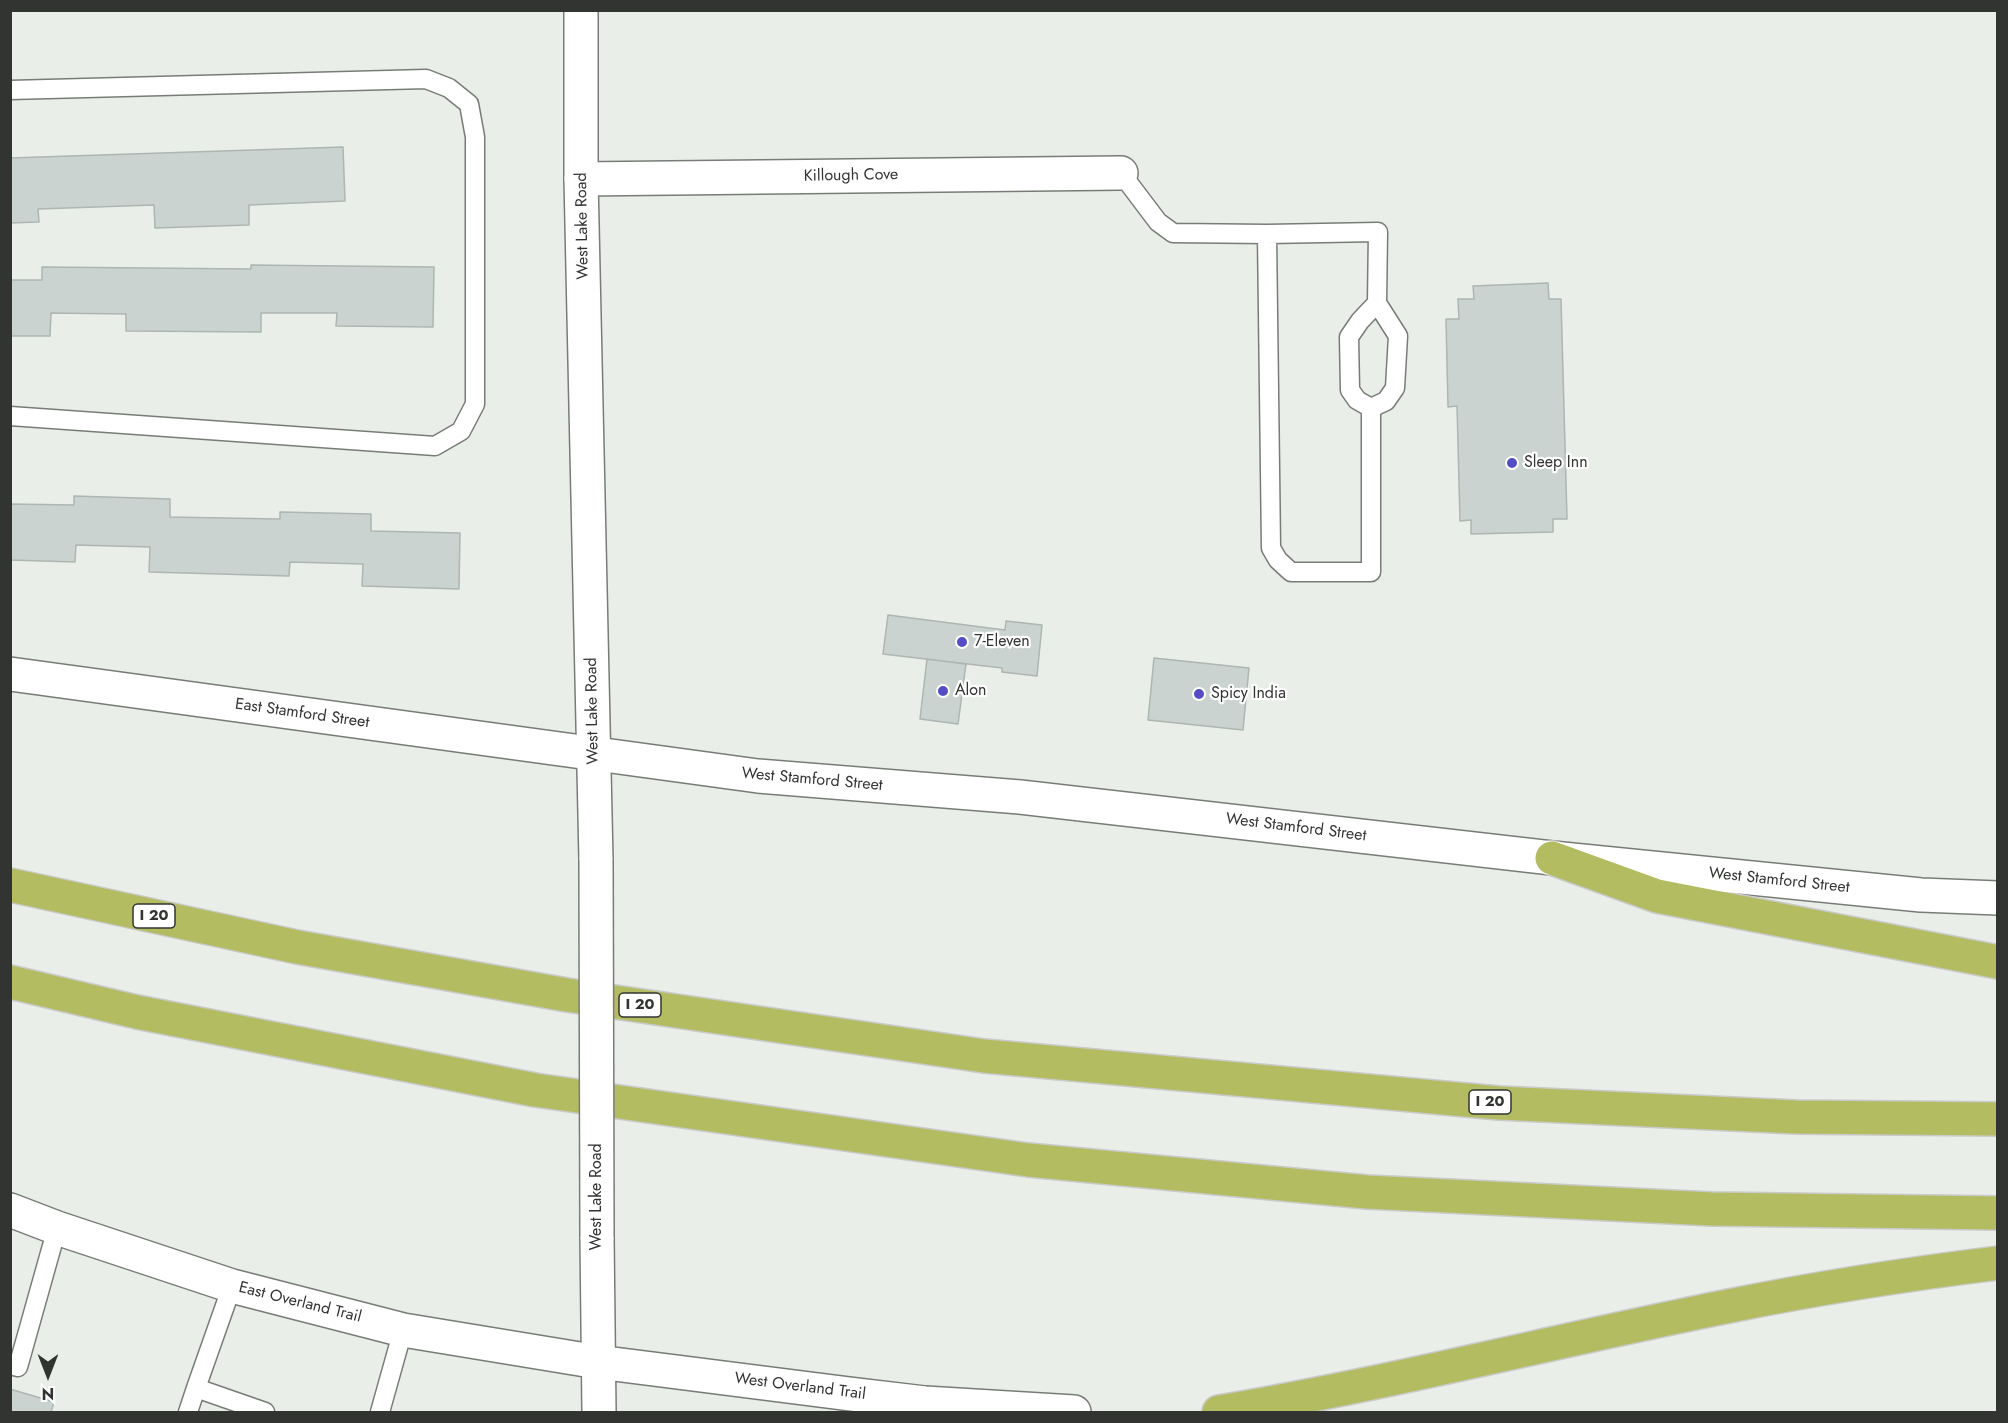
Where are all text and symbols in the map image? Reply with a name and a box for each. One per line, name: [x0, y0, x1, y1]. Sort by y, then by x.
street label: Killough Cove: [804, 166, 898, 186]
street label: West Lake Road: [572, 172, 594, 280]
place label: Sleep Inn: [1524, 453, 1588, 473]
marker: Sleep Inn: [1505, 456, 1519, 470]
place label: 7-Eleven: [974, 632, 1030, 652]
marker: 7-Eleven: [955, 635, 969, 649]
street label: West Lake Road: [582, 657, 604, 765]
place label: Alon: [955, 681, 986, 701]
marker: Alon: [936, 684, 950, 698]
place label: Spicy India: [1211, 684, 1286, 704]
marker: Spicy India: [1192, 687, 1206, 701]
street label: East Stamford Street: [234, 695, 370, 733]
street label: West Stamford Street: [741, 764, 883, 796]
street label: West Stamford Street: [1225, 810, 1367, 846]
street label: West Stamford Street: [1708, 864, 1850, 898]
road number: I 20: [133, 904, 175, 928]
road number: I 20: [619, 993, 661, 1017]
road number: I 20: [1469, 1090, 1511, 1114]
street label: West Lake Road: [587, 1143, 607, 1251]
street label: East Overland Trail: [237, 1278, 363, 1328]
north arrow: [18, 1345, 78, 1405]
street label: West Overland Trail: [733, 1369, 867, 1405]
text: N: [42, 1382, 54, 1405]

